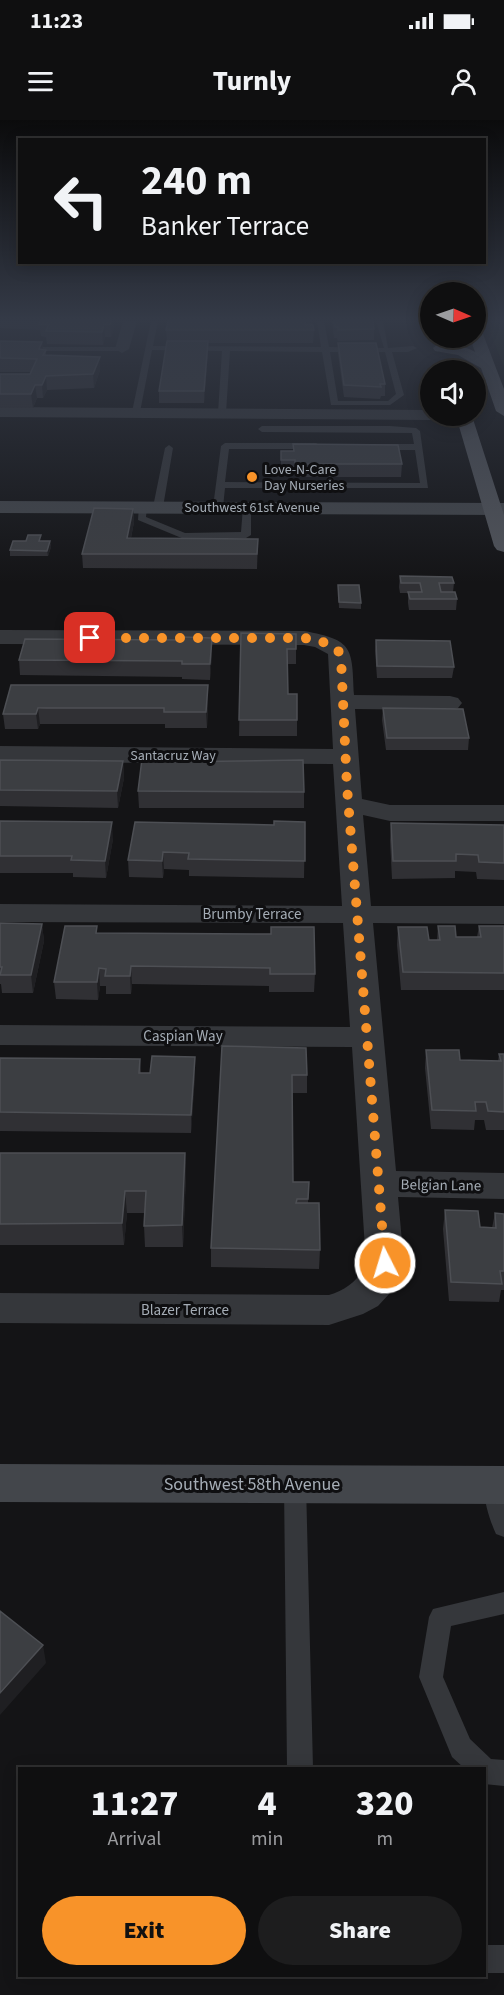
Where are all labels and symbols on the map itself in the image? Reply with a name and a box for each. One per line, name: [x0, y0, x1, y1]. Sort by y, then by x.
north arrow: [420, 282, 486, 348]
place label: Love-N-Care Day Nurseries: [264, 460, 345, 496]
marker: Love-N-Care Day Nurseries: [245, 470, 259, 484]
street label: Southwest 61st Avenue: [184, 498, 320, 518]
pin: [64, 612, 115, 663]
street label: Santacruz Way: [130, 746, 216, 766]
street label: Brumby Terrace: [203, 904, 301, 925]
street label: Caspian Way: [143, 1026, 223, 1047]
street label: Belgian Lane: [401, 1174, 481, 1197]
position arrow: [353, 1231, 417, 1295]
street label: Blazer Terrace: [141, 1300, 229, 1321]
street label: Southwest 58th Avenue: [164, 1472, 340, 1497]

